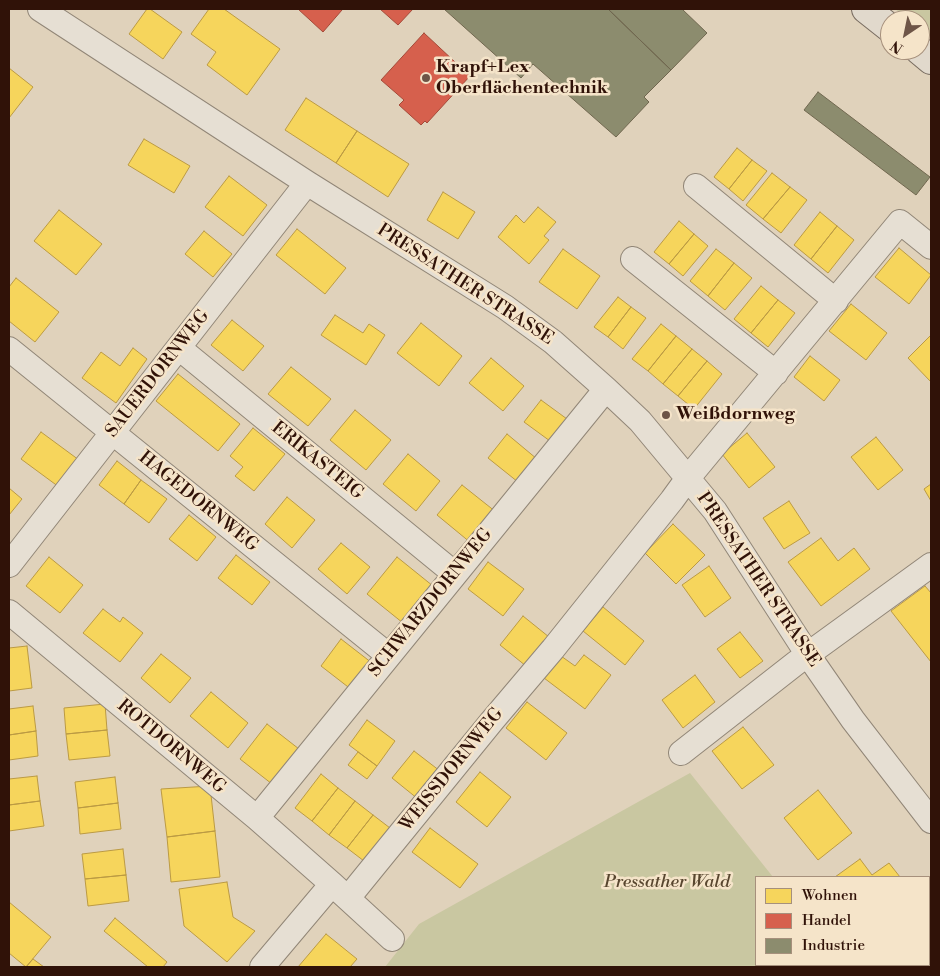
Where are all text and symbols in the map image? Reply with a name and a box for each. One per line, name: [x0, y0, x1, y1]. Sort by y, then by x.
north arrow: [880, 10, 930, 60]
text: N: [888, 36, 907, 57]
place label: Krapf+Lex Oberflächentechnik: [436, 57, 608, 100]
marker: Krapf+Lex Oberflächentechnik: [420, 72, 432, 84]
street label: PRESSATHER STRASSE: [373, 220, 557, 350]
street label: SAUERDORNWEG: [102, 306, 214, 442]
place label: Weißdornweg: [676, 404, 795, 426]
marker: Weißdornweg: [660, 409, 672, 421]
street label: ERIKASTEIG: [267, 417, 367, 505]
street label: HAGEDORNWEG: [134, 447, 262, 557]
street label: PRESSATHER STRASSE: [691, 489, 825, 671]
street label: SCHWARZDORNWEG: [365, 525, 497, 681]
street label: ROTDORNWEG: [112, 695, 230, 799]
street label: WEISSDORNWEG: [396, 704, 508, 836]
park label: Pressather Wald: [604, 872, 730, 894]
legend: [755, 876, 930, 966]
text: Wohnen: [802, 886, 857, 905]
text: Handel: [802, 911, 851, 930]
text: Industrie: [802, 936, 865, 955]

